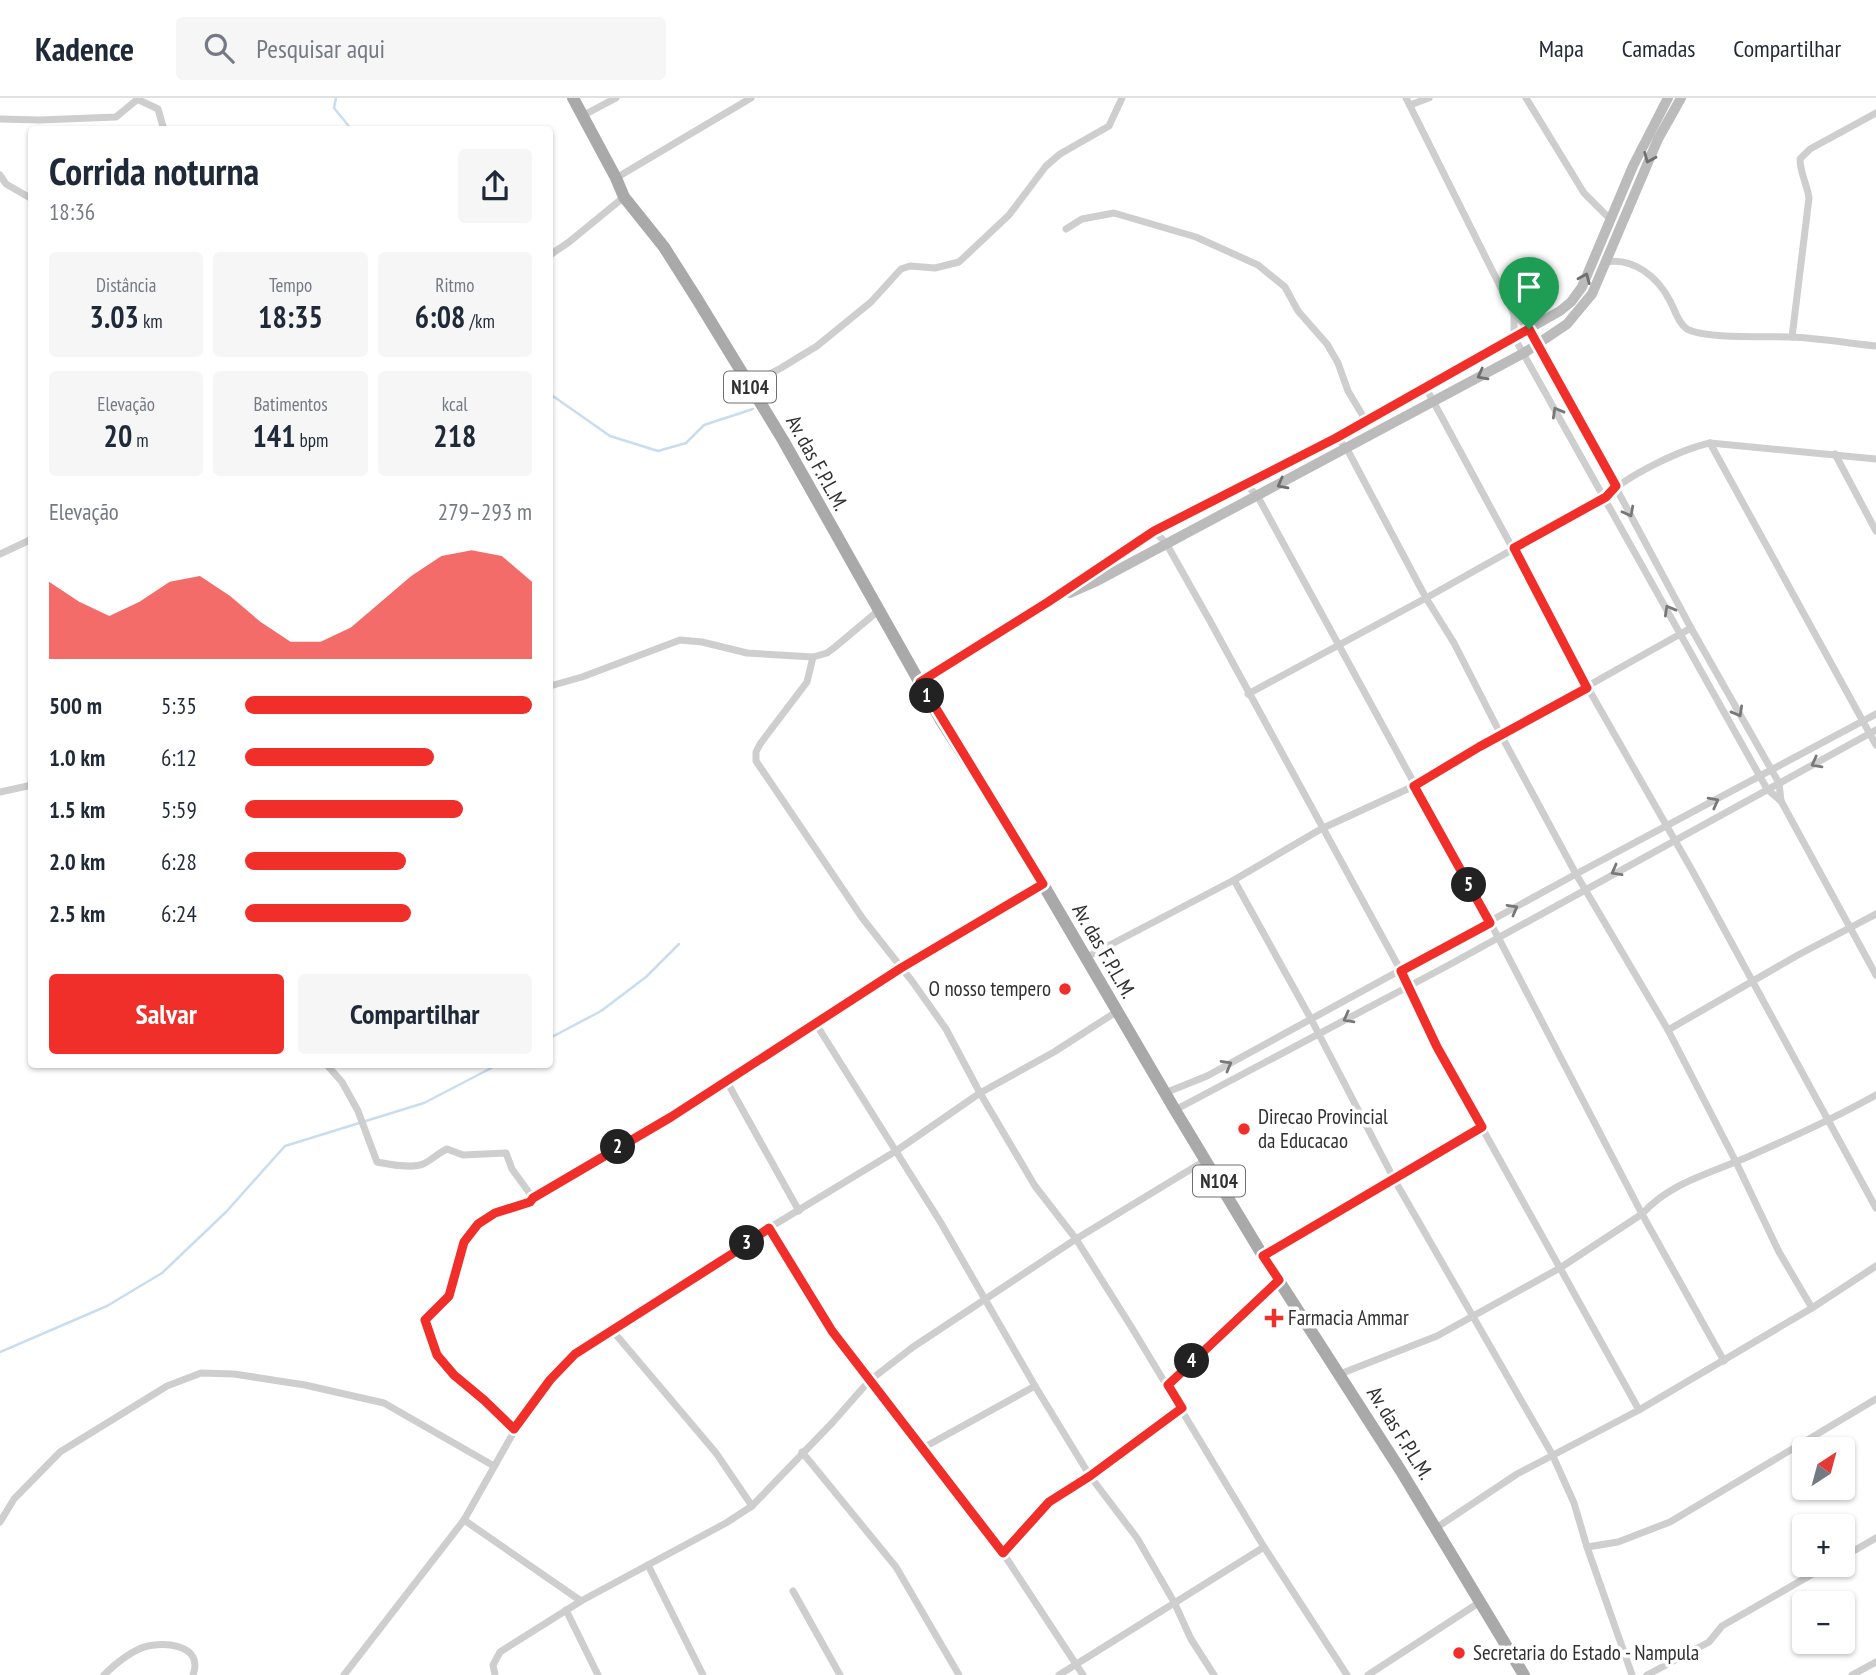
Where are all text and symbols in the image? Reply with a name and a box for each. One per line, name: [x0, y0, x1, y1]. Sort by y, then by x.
search box: [176, 17, 666, 80]
text: Kadence: [35, 27, 134, 70]
icon: search: [200, 29, 238, 67]
text: Pesquisar aqui: [256, 32, 385, 65]
text: Mapa: [1539, 33, 1584, 64]
text: Camadas: [1622, 33, 1695, 64]
text: Compartilhar: [1733, 33, 1841, 64]
text: Corrida noturna: [49, 146, 259, 195]
button: share: [458, 149, 532, 223]
one-way arrow: [1644, 152, 1658, 164]
text: 18:36: [49, 197, 95, 226]
pin: [1499, 257, 1559, 329]
icon: arrive: [1510, 268, 1548, 306]
text: Distância: [96, 273, 156, 297]
text: Tempo: [269, 273, 312, 297]
text: Ritmo: [435, 273, 474, 297]
one-way arrow: [1577, 273, 1591, 285]
text: 3.03: [90, 297, 139, 336]
text: 18:35: [258, 297, 323, 336]
text: 6:08: [415, 297, 465, 336]
text: km: [139, 309, 163, 333]
text: /km: [465, 309, 495, 333]
one-way arrow: [1476, 367, 1489, 380]
road number: N104: [724, 372, 776, 402]
text: Elevação: [97, 392, 155, 416]
text: Batimentos: [253, 392, 328, 416]
text: kcal: [442, 392, 468, 416]
one-way arrow: [1552, 406, 1565, 419]
street label: Av. das F.P.L.M.: [780, 410, 855, 515]
text: 20: [104, 416, 132, 455]
text: 141: [253, 416, 296, 455]
text: 218: [433, 416, 476, 455]
text: m: [132, 428, 149, 452]
text: bpm: [296, 428, 328, 452]
one-way arrow: [1277, 476, 1289, 489]
text: Elevação: [49, 497, 119, 526]
text: 279–293 m: [438, 497, 532, 526]
one-way arrow: [1621, 505, 1634, 517]
one-way arrow: [1663, 605, 1677, 618]
pin: 1: [909, 678, 944, 714]
text: 1: [922, 683, 931, 707]
text: 500 m: [49, 691, 102, 720]
text: 5:35: [161, 691, 197, 720]
one-way arrow: [1730, 704, 1743, 717]
text: 1.0 km: [49, 743, 105, 772]
text: 6:12: [161, 743, 197, 772]
one-way arrow: [1811, 755, 1824, 768]
text: 1.5 km: [49, 795, 105, 824]
text: 5:59: [161, 795, 197, 824]
one-way arrow: [1706, 797, 1719, 811]
text: 2.0 km: [49, 847, 105, 876]
text: 6:28: [161, 847, 197, 876]
one-way arrow: [1611, 863, 1624, 876]
pin: 5: [1452, 868, 1486, 902]
text: 5: [1464, 872, 1473, 896]
text: 2.5 km: [49, 899, 105, 928]
text: 6:24: [161, 899, 197, 928]
street label: Av. das F.P.L.M.: [1066, 899, 1142, 1003]
one-way arrow: [1506, 904, 1518, 918]
button: Salvar: [49, 974, 284, 1054]
button: Compartilhar: [298, 974, 532, 1054]
place label: O nosso tempero: [928, 975, 1051, 1002]
marker: O nosso tempero: [1057, 981, 1073, 997]
one-way arrow: [1343, 1009, 1355, 1023]
one-way arrow: [1220, 1060, 1232, 1074]
place label: Direcao Provincial da Educacao: [1258, 1103, 1388, 1154]
marker: Direcao Provincial da Educacao: [1236, 1121, 1252, 1137]
pin: 2: [600, 1130, 636, 1164]
text: 2: [613, 1134, 622, 1158]
road number: N104: [1193, 1166, 1245, 1196]
pin: 3: [730, 1226, 764, 1260]
text: 3: [742, 1230, 751, 1254]
place label: Farmacia Ammar: [1288, 1304, 1409, 1331]
marker: Farmacia Ammar: [1266, 1310, 1282, 1326]
pin: 4: [1174, 1344, 1210, 1378]
text: 4: [1187, 1348, 1196, 1372]
street label: Av. das F.P.L.M.: [1361, 1381, 1440, 1484]
north arrow: [1792, 1437, 1855, 1500]
map controls: [1792, 1437, 1855, 1654]
button: +: [1792, 1514, 1855, 1577]
button: −: [1792, 1591, 1855, 1654]
place label: Secretaria do Estado - Nampula: [1473, 1639, 1699, 1666]
marker: Secretaria do Estado - Nampula: [1451, 1645, 1467, 1661]

